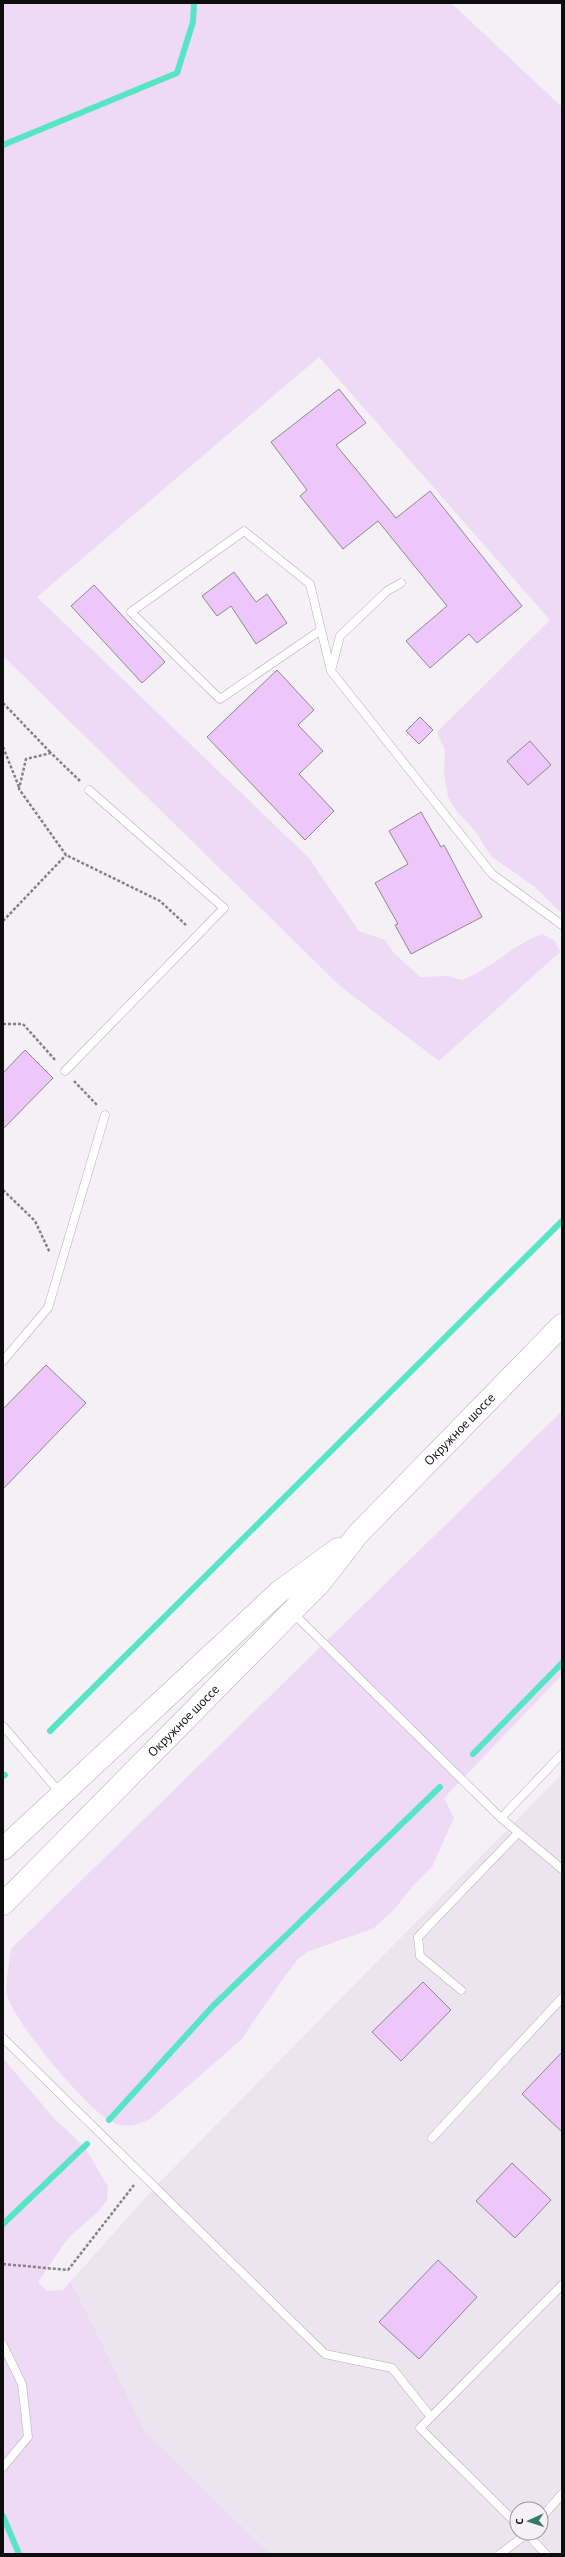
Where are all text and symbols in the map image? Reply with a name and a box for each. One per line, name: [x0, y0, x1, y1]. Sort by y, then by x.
street label: Окружное шоссе: [422, 1391, 498, 1469]
street label: Окружное шоссе: [145, 1682, 222, 1760]
north arrow: [509, 2501, 549, 2541]
text: С: [514, 2518, 525, 2525]

